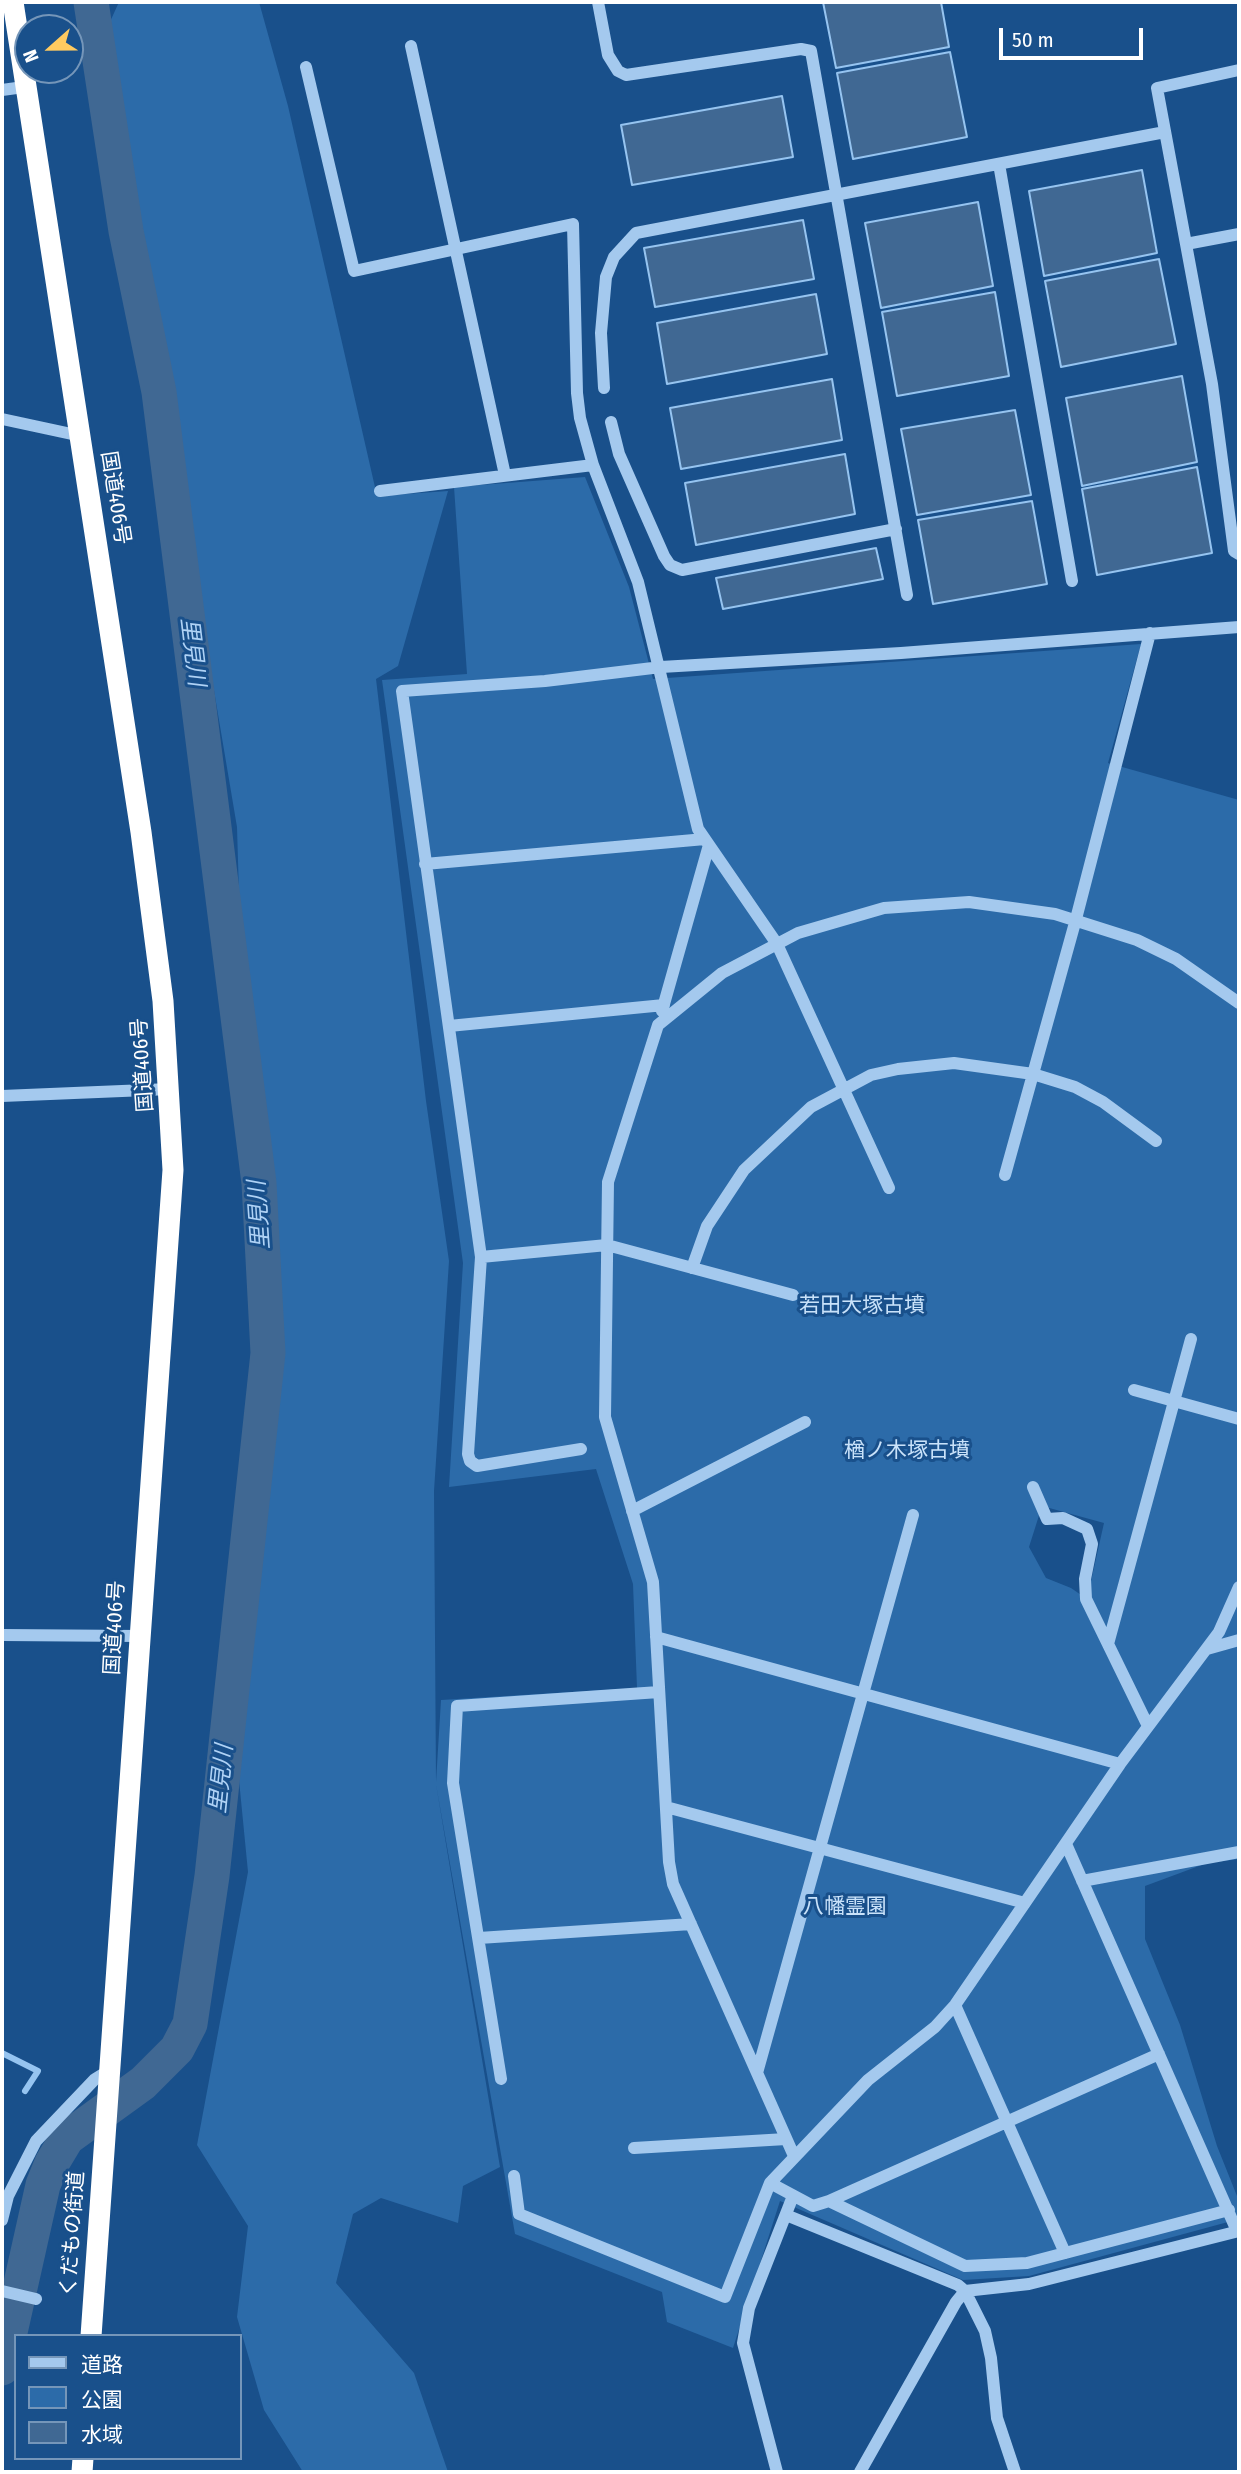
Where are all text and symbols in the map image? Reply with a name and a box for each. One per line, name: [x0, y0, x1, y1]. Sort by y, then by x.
north arrow: [14, 14, 84, 84]
scale bar: [1003, 14, 1146, 58]
text: 50 m: [1012, 27, 1054, 53]
text: N: [18, 47, 44, 65]
street label: 国道406号: [95, 449, 135, 547]
water label: 里見川: [174, 616, 210, 688]
street label: 国道406号: [127, 1017, 159, 1113]
water label: 里見川: [244, 1180, 276, 1250]
park label: 若田大塚古墳: [799, 1293, 925, 1319]
park label: 楢ノ木塚古墳: [844, 1438, 970, 1464]
street label: 国道406号: [100, 1580, 130, 1676]
water label: 里見川: [205, 1743, 239, 1815]
park label: 八幡霊園: [803, 1894, 887, 1920]
street label: くだもの街道: [56, 2170, 90, 2298]
legend: [14, 2334, 242, 2460]
text: 道路: [81, 2352, 123, 2378]
text: 公園: [81, 2387, 123, 2413]
text: 水域: [81, 2422, 123, 2448]

